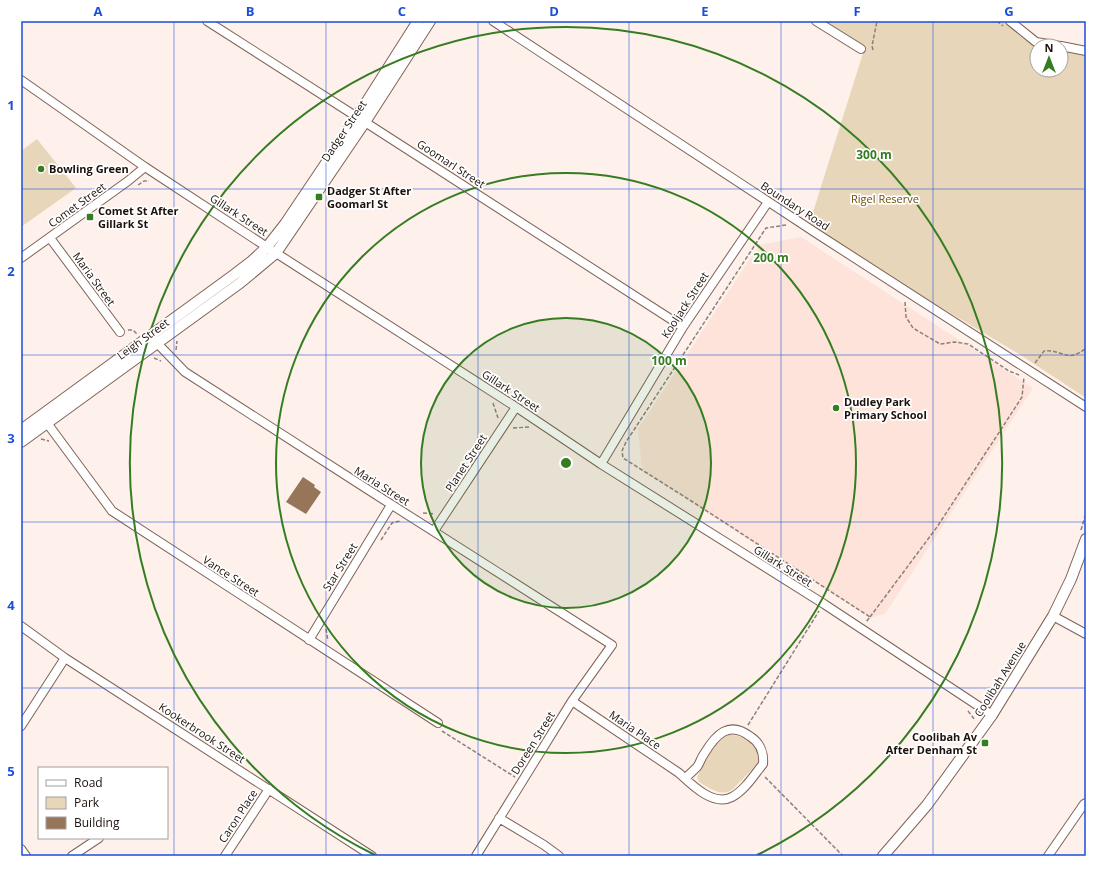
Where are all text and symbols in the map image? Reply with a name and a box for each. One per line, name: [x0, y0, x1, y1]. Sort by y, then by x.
text: A: [94, 2, 103, 20]
text: B: [246, 2, 255, 20]
text: C: [398, 2, 406, 20]
text: D: [549, 2, 559, 20]
text: E: [701, 2, 709, 20]
text: F: [853, 2, 861, 20]
text: G: [1004, 2, 1014, 20]
north arrow: [1029, 38, 1069, 78]
text: N: [1045, 40, 1053, 55]
text: 1: [7, 96, 15, 114]
street label: Dadger Street: [317, 97, 370, 164]
street label: Goomarl Street: [414, 136, 488, 191]
text: 300 m: [856, 146, 892, 163]
place label: Bowling Green: [49, 161, 129, 176]
marker: Bowling Green: [36, 164, 46, 174]
street label: Boundary Road: [758, 178, 833, 233]
street label: Comet Street: [45, 179, 108, 230]
place label: Dadger St After Goomarl St: [327, 183, 411, 211]
street label: Gillark Street: [207, 190, 271, 239]
park label: Rigel Reserve: [851, 191, 919, 206]
marker: Dadger St After Goomarl St: [314, 192, 324, 202]
place label: Comet St After Gillark St: [98, 203, 179, 231]
marker: Comet St After Gillark St: [85, 212, 95, 222]
street label: Maria Street: [70, 249, 119, 309]
text: 200 m: [753, 249, 789, 266]
text: 2: [7, 262, 15, 280]
street label: Kooljack Street: [658, 269, 712, 341]
street label: Leigh Street: [114, 315, 172, 363]
text: 100 m: [651, 352, 687, 369]
street label: Gillark Street: [479, 366, 543, 415]
place label: Dudley Park Primary School: [844, 394, 927, 422]
marker: Dudley Park Primary School: [831, 403, 841, 413]
text: 3: [7, 429, 15, 447]
street label: Planet Street: [441, 431, 490, 494]
centre of rings: [559, 456, 573, 470]
street label: Maria Street: [352, 463, 413, 509]
street label: Star Street: [319, 540, 360, 594]
street label: Gillark Street: [751, 542, 815, 590]
street label: Vance Street: [200, 552, 262, 599]
text: 4: [7, 596, 15, 614]
street label: Coolibah Avenue: [970, 638, 1029, 719]
street label: Kookerbrook Street: [156, 699, 248, 766]
street label: Maria Place: [607, 707, 664, 752]
street label: Doreen Street: [507, 708, 558, 777]
place label: Coolibah Av After Denham St: [886, 729, 978, 757]
marker: Coolibah Av After Denham St: [980, 738, 990, 748]
text: 5: [7, 762, 15, 780]
legend: [38, 767, 168, 839]
text: Road: [74, 774, 103, 791]
street label: Caron Place: [215, 786, 260, 845]
text: Park: [74, 794, 100, 811]
text: Building: [74, 814, 120, 831]

